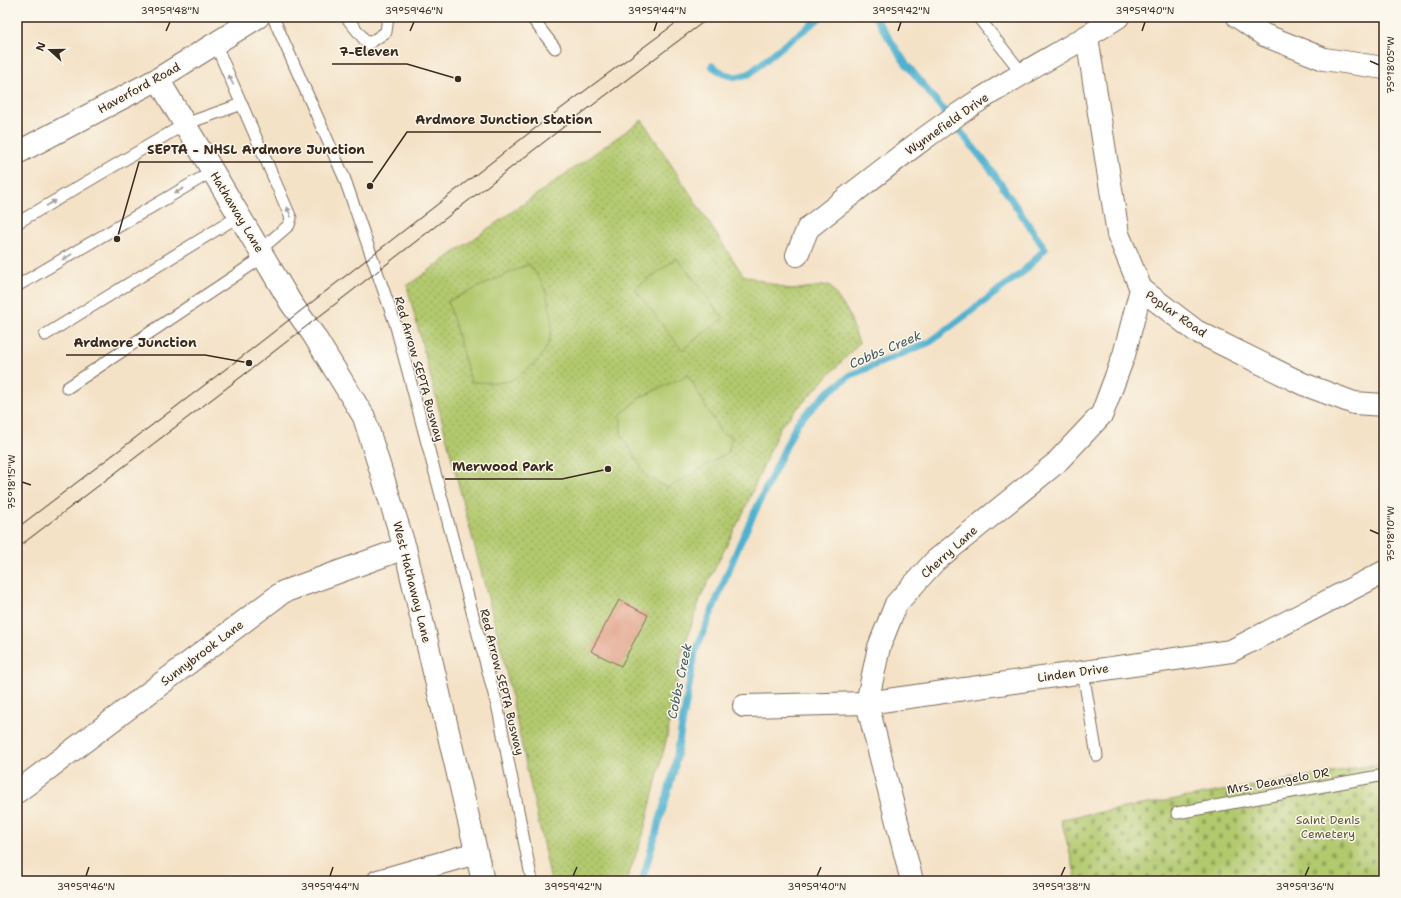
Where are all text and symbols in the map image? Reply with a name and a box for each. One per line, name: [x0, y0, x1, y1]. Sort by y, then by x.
text: 39°59'48"N: [141, 4, 199, 17]
text: 39°59'46"N: [385, 4, 443, 17]
text: 39°59'44"N: [628, 4, 686, 17]
text: 39°59'42"N: [872, 4, 930, 17]
text: 39°59'40"N: [1116, 4, 1175, 17]
north arrow: [30, 30, 70, 70]
text: 75°18'05"W: [1384, 36, 1397, 94]
callout: 7-Eleven: [332, 39, 407, 64]
text: N: [33, 40, 50, 53]
text: 7-Eleven: [339, 43, 399, 60]
street label: Haverford Road: [95, 59, 183, 117]
one-way arrow: [228, 74, 235, 86]
street label: Wynnefield Drive: [902, 89, 992, 159]
callout: Ardmore Junction Station: [407, 107, 601, 132]
text: Ardmore Junction Station: [415, 111, 593, 128]
callout: SEPTA - NHSL Ardmore Junction: [139, 137, 373, 162]
text: SEPTA - NHSL Ardmore Junction: [147, 141, 365, 158]
street label: Hathaway Lane: [206, 168, 268, 256]
one-way arrow: [173, 187, 185, 194]
one-way arrow: [45, 200, 57, 207]
one-way arrow: [285, 206, 291, 218]
one-way arrow: [61, 253, 73, 260]
street label: Poplar Road: [1142, 287, 1210, 341]
street label: Red Arrow SEPTA Busway: [391, 295, 447, 444]
water label: Cobbs Creek: [846, 326, 924, 372]
callout: Ardmore Junction: [66, 330, 205, 355]
text: Ardmore Junction: [73, 334, 197, 351]
text: 75°18'15"W: [5, 454, 18, 510]
callout: Merwood Park: [445, 454, 562, 479]
text: Merwood Park: [452, 458, 554, 475]
text: 75°18'10"W: [1384, 506, 1397, 562]
street label: West Hathaway Lane: [389, 520, 435, 645]
street label: Cherry Lane: [917, 522, 981, 582]
street label: Red Arrow SEPTA Busway: [476, 607, 528, 757]
street label: Sunnybrook Lane: [157, 616, 247, 690]
water label: Cobbs Creek: [663, 641, 696, 721]
street label: Linden Drive: [1036, 660, 1110, 686]
street label: Mrs. Deangelo DR: [1226, 764, 1330, 798]
park label: Saint Denis Cemetery: [1296, 812, 1360, 842]
text: 39°59'46"N: [57, 880, 115, 893]
text: 39°59'44"N: [301, 880, 359, 893]
text: 39°59'42"N: [544, 880, 602, 893]
text: 39°59'40"N: [788, 880, 847, 893]
text: 39°59'38"N: [1032, 880, 1090, 893]
text: 39°59'36"N: [1276, 880, 1334, 893]

